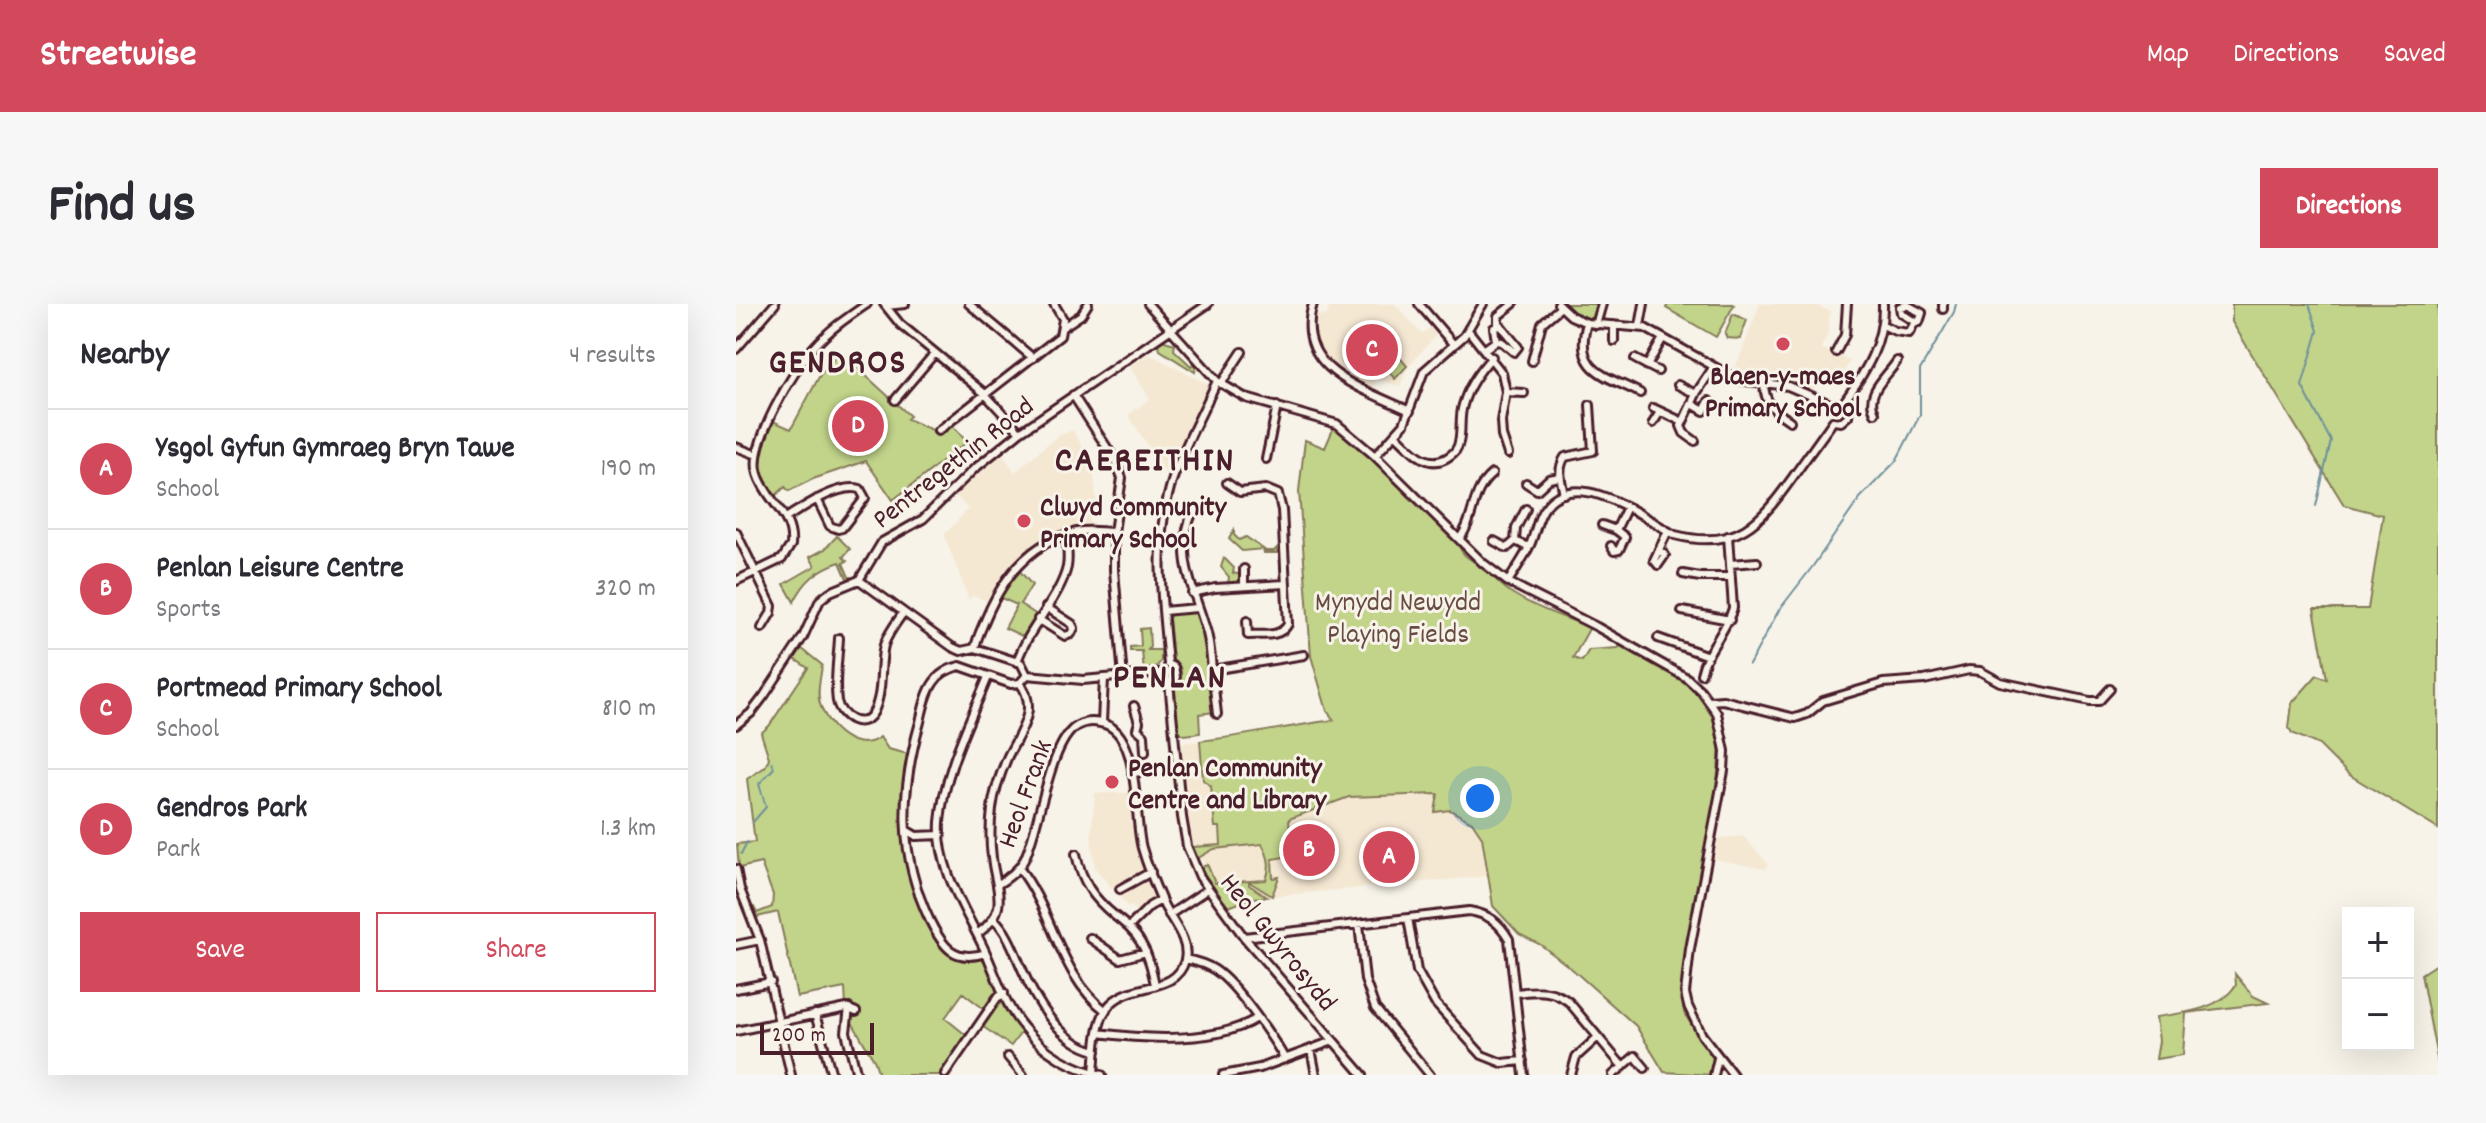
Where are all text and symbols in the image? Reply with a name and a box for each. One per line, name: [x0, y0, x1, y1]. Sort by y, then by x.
text: Streetwise: [40, 29, 197, 84]
text: Map: [2147, 36, 2189, 76]
text: Directions: [2233, 36, 2339, 76]
text: Saved: [2383, 36, 2446, 76]
text: Find us: [48, 168, 196, 248]
button: Directions: [2260, 168, 2438, 248]
pin: C: [1346, 320, 1398, 380]
text: Nearby: [80, 332, 169, 381]
marker: Blaen-y-maes Primary School: [1774, 335, 1792, 353]
text: 4 results: [569, 338, 656, 375]
district label: GENDROS: [769, 339, 907, 391]
place label: Blaen-y-maes Primary School: [1705, 359, 1862, 431]
street label: Pentregethin Road: [866, 389, 1044, 541]
pin: D: [832, 396, 884, 456]
text: Ysgol Gyfun Gymraeg Bryn Tawe: [156, 429, 515, 472]
district label: CAEREITHIN: [1055, 437, 1235, 489]
text: A: [99, 451, 113, 488]
text: 190 m: [600, 451, 656, 488]
text: School: [156, 472, 219, 509]
place label: Clwyd Community Primary School: [1040, 490, 1228, 562]
marker: Clwyd Community Primary School: [1015, 512, 1033, 530]
text: Penlan Leisure Centre: [156, 549, 404, 592]
text: B: [100, 571, 112, 608]
text: 320 m: [595, 571, 656, 608]
park label: Mynydd Newydd Playing Fields: [1315, 585, 1481, 657]
text: Sports: [156, 592, 221, 629]
district label: PENLAN: [1113, 654, 1227, 706]
text: Portmead Primary School: [156, 669, 442, 712]
text: C: [100, 691, 112, 728]
text: 810 m: [602, 691, 656, 728]
text: School: [156, 712, 219, 749]
street label: Heol Frank: [990, 735, 1066, 854]
place label: Penlan Community Centre and Library: [1128, 751, 1328, 823]
marker: Penlan Community Centre and Library: [1103, 773, 1121, 791]
your location: [1460, 778, 1500, 818]
text: Gendros Park: [156, 789, 307, 832]
text: D: [99, 811, 113, 848]
text: 1.3 km: [600, 811, 656, 848]
pin: B: [1283, 820, 1335, 880]
pin: A: [1363, 827, 1415, 887]
text: Park: [156, 832, 200, 869]
street label: Heol Gwyrosydd: [1208, 866, 1345, 1022]
map controls: [2342, 907, 2414, 1051]
button: +: [2342, 907, 2414, 979]
button: Save: [80, 912, 360, 992]
button: Share: [376, 912, 656, 992]
button: −: [2342, 979, 2414, 1051]
scale bar: [760, 1019, 874, 1055]
text: 200 m: [772, 1021, 826, 1052]

